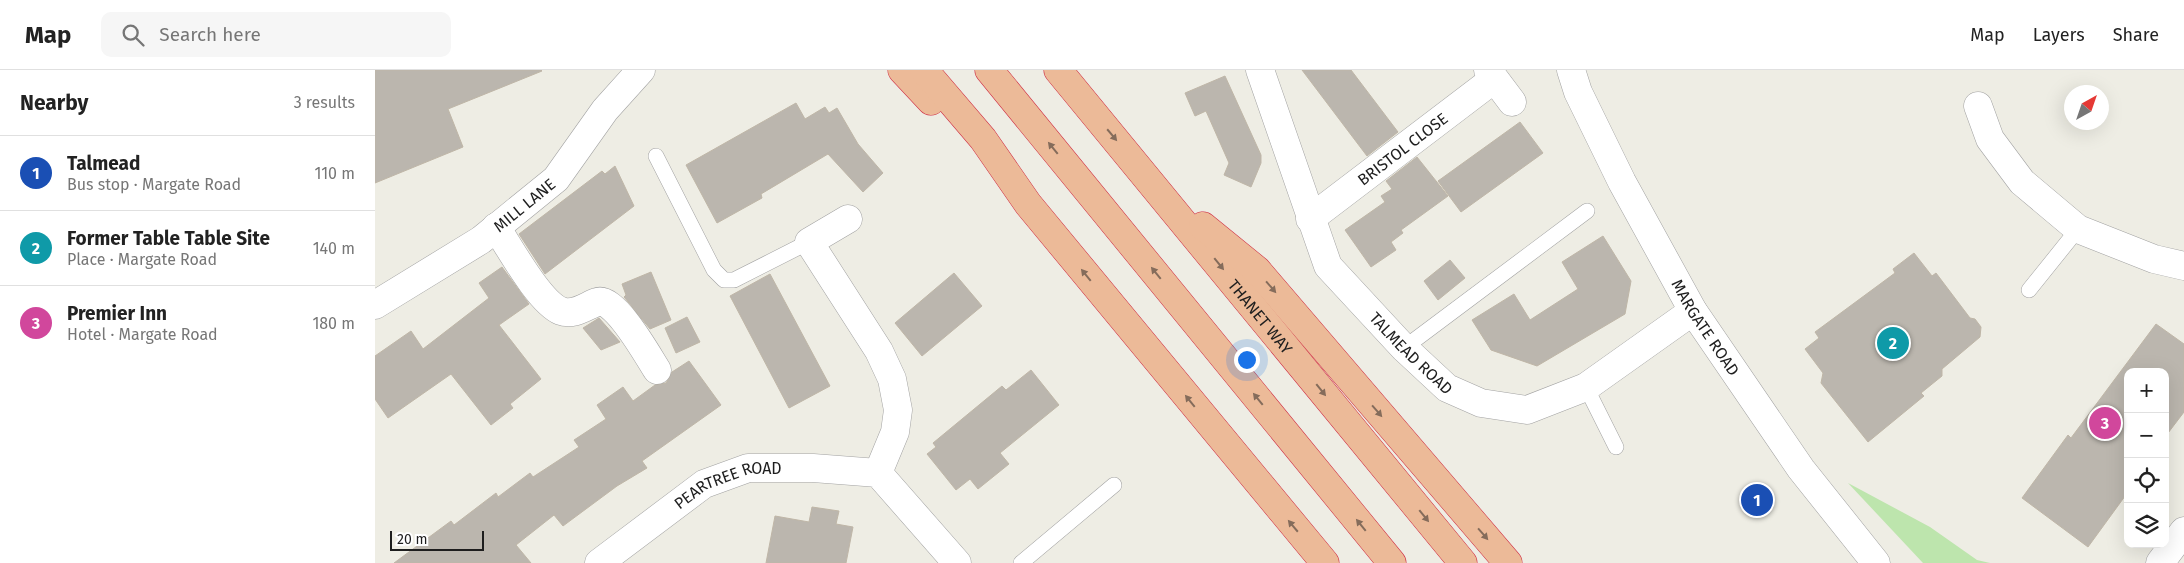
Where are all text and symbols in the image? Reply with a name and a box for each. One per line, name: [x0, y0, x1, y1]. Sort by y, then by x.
search box: [101, 12, 451, 57]
text: Map: [25, 21, 71, 49]
icon: search: [119, 21, 147, 49]
text: Search here: [159, 23, 261, 46]
text: Map: [1970, 24, 2005, 46]
text: Layers: [2033, 24, 2085, 46]
text: Share: [2113, 24, 2159, 46]
north arrow: [2064, 85, 2109, 130]
text: Nearby: [20, 90, 88, 116]
text: 3 results: [294, 93, 355, 112]
street label: BRISTOL CLOSE: [1354, 108, 1451, 189]
one-way arrow: [1106, 128, 1117, 141]
one-way arrow: [1047, 141, 1058, 154]
text: Talmead: [67, 152, 140, 175]
text: 1: [32, 164, 40, 183]
text: 110 m: [314, 164, 355, 183]
street label: MILL LANE: [489, 174, 559, 236]
text: Bus stop · Margate Road: [67, 175, 241, 194]
text: Former Table Table Site: [67, 227, 270, 250]
text: 2: [32, 239, 40, 258]
text: 140 m: [313, 239, 355, 258]
text: Place · Margate Road: [67, 250, 217, 269]
one-way arrow: [1213, 257, 1224, 270]
one-way arrow: [1150, 267, 1161, 280]
one-way arrow: [1081, 269, 1092, 282]
street label: THANET WAY: [1224, 275, 1297, 358]
street label: MARGATE ROAD: [1668, 276, 1744, 379]
one-way arrow: [1266, 281, 1277, 294]
text: Premier Inn: [67, 302, 167, 325]
street label: TALMEAD ROAD: [1366, 308, 1457, 398]
text: 3: [32, 314, 40, 333]
text: 180 m: [312, 314, 355, 333]
pin: 2: [1877, 324, 1909, 362]
text: Hotel · Margate Road: [67, 325, 218, 344]
your location: [1234, 347, 1260, 373]
map controls: [2124, 368, 2169, 548]
button: +: [2124, 368, 2169, 413]
one-way arrow: [1316, 383, 1327, 396]
one-way arrow: [1253, 393, 1264, 406]
one-way arrow: [1184, 394, 1195, 407]
one-way arrow: [1371, 404, 1383, 416]
pin: 3: [2089, 404, 2121, 442]
button: −: [2124, 413, 2169, 458]
street label: PEARTREE ROAD: [670, 458, 782, 513]
button: locate: [2124, 458, 2169, 503]
pin: 1: [1741, 481, 1773, 519]
button: layers: [2124, 503, 2169, 548]
one-way arrow: [1419, 509, 1430, 522]
one-way arrow: [1288, 519, 1299, 532]
one-way arrow: [1355, 519, 1366, 532]
one-way arrow: [1477, 527, 1489, 539]
scale bar: [390, 528, 484, 551]
text: 20 m: [397, 531, 427, 548]

